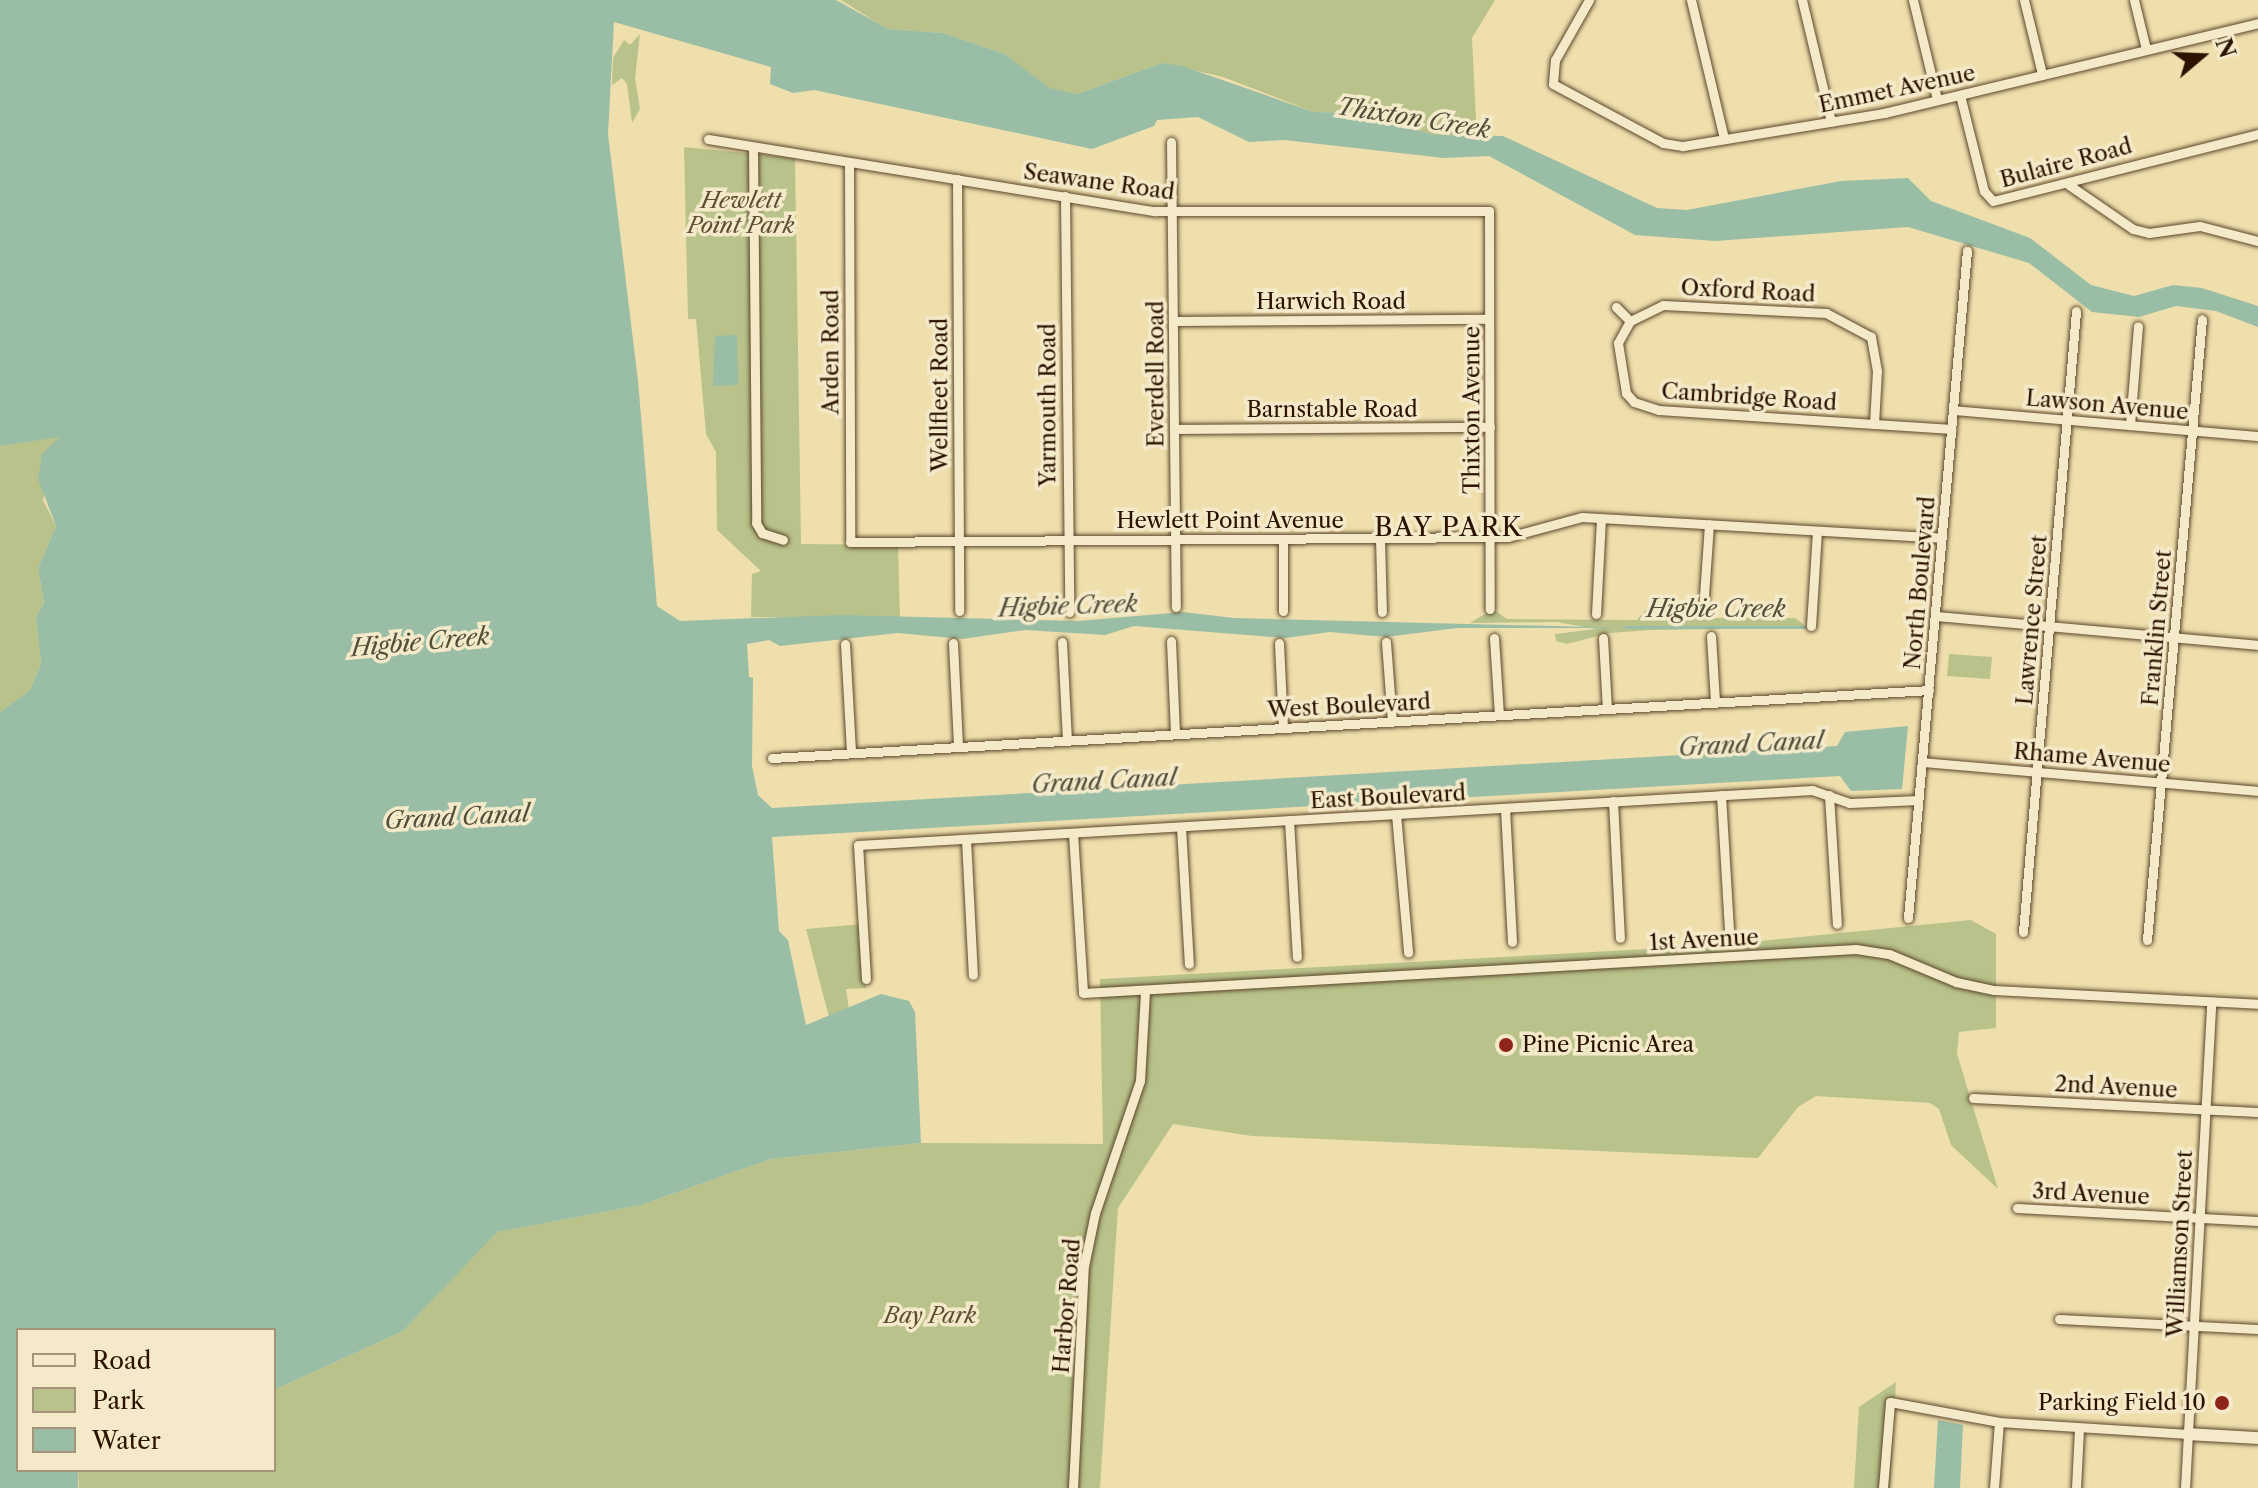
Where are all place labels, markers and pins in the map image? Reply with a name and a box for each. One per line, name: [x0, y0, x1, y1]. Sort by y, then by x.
place label: Pine Picnic Area: [1522, 1032, 1695, 1058]
marker: Pine Picnic Area: [1497, 1036, 1515, 1054]
place label: Parking Field 10: [2038, 1390, 2206, 1416]
marker: Parking Field 10: [2213, 1394, 2231, 1412]

